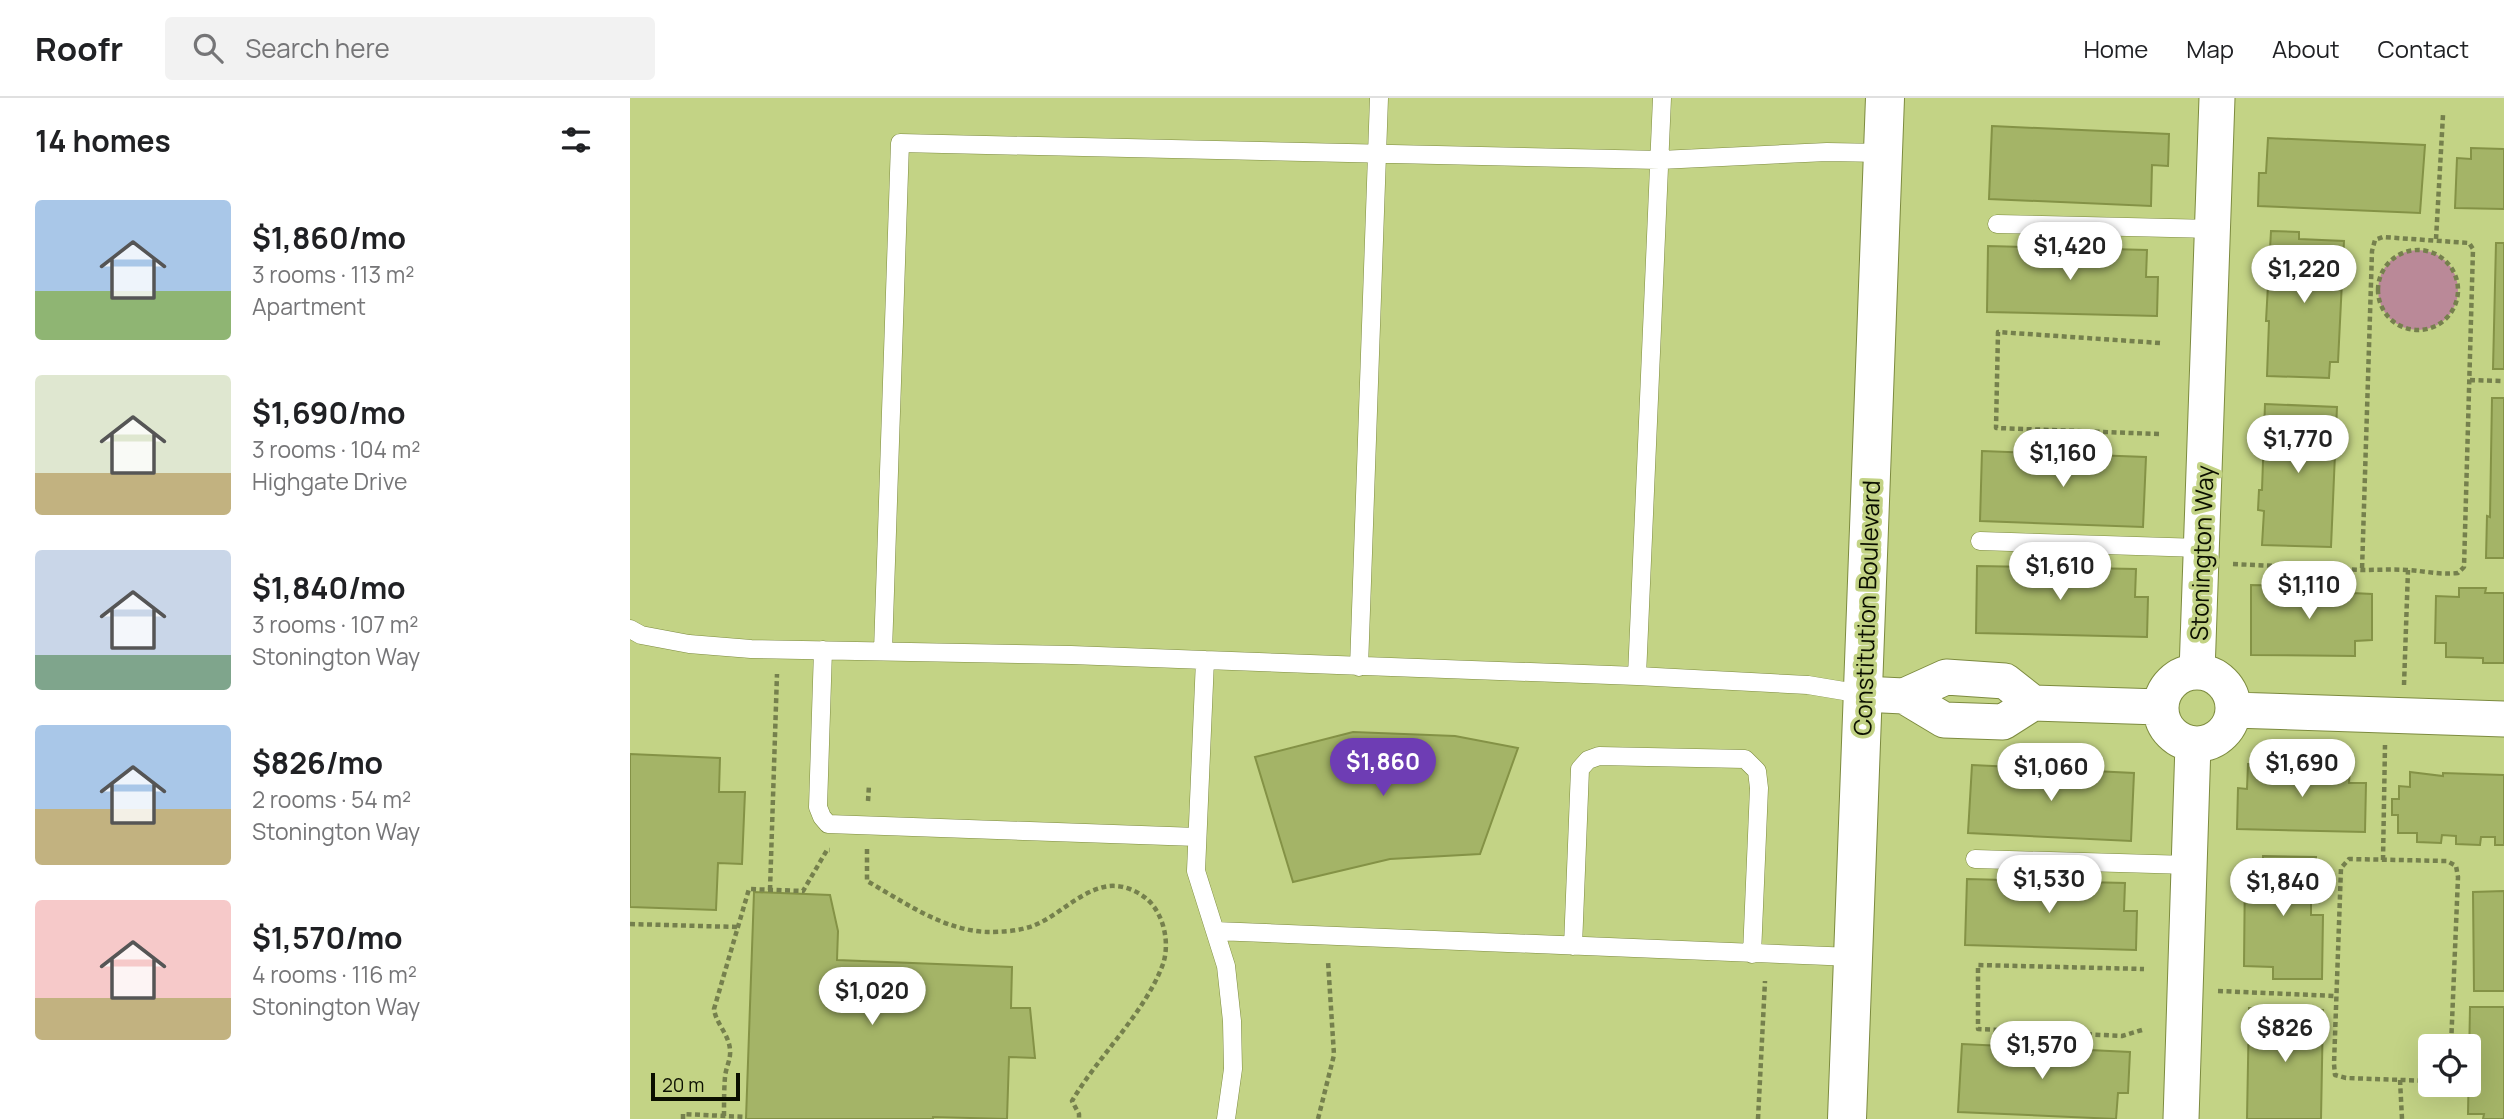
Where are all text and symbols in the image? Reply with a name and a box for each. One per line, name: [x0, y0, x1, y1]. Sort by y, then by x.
search box: [165, 17, 655, 80]
text: Roofr: [35, 26, 123, 71]
icon: search: [189, 29, 227, 67]
text: Search here: [245, 30, 390, 66]
text: Home: [2083, 32, 2148, 65]
text: Map: [2186, 32, 2234, 65]
text: About: [2272, 32, 2340, 65]
text: Contact: [2378, 32, 2469, 65]
text: 14 homes: [35, 120, 171, 161]
icon: filters: [557, 121, 595, 159]
text: $1,860/mo: [252, 217, 406, 258]
pin: $1,420: [2013, 222, 2127, 282]
icon: home: [91, 228, 175, 312]
text: $1,420: [2033, 229, 2107, 261]
pin: $1,220: [2247, 246, 2361, 305]
text: $1,220: [2267, 252, 2341, 284]
text: 3 rooms · 113 m²: [252, 258, 415, 290]
text: Apartment: [252, 290, 366, 322]
text: $1,690/mo: [252, 392, 406, 433]
icon: home: [91, 403, 175, 487]
pin: $1,770: [2241, 416, 2355, 475]
text: $1,770: [2263, 422, 2333, 454]
pin: $1,160: [2006, 430, 2120, 489]
text: 3 rooms · 104 m²: [252, 433, 420, 465]
text: $1,160: [2029, 436, 2097, 468]
street label: Stonington Way: [2181, 464, 2221, 641]
text: Highgate Drive: [252, 465, 407, 497]
street label: Constitution Boulevard: [1845, 480, 1887, 736]
pin: $1,610: [2003, 542, 2117, 602]
text: $1,610: [2025, 549, 2095, 581]
pin: $1,110: [2252, 561, 2366, 621]
text: $1,840/mo: [252, 567, 406, 608]
text: $1,110: [2277, 568, 2341, 600]
icon: home: [91, 578, 175, 662]
text: 3 rooms · 107 m²: [252, 608, 418, 640]
text: Stonington Way: [252, 640, 420, 672]
pin: $1,860: [1326, 738, 1440, 798]
pin: $1,690: [2245, 740, 2359, 799]
text: $826/mo: [252, 742, 383, 783]
pin: $1,060: [1994, 744, 2108, 803]
text: $1,860: [1346, 745, 1420, 777]
text: $1,690: [2265, 746, 2339, 778]
text: $1,060: [2013, 750, 2089, 782]
icon: home: [91, 753, 175, 837]
text: 2 rooms · 54 m²: [252, 783, 411, 815]
text: Stonington Way: [252, 815, 420, 847]
pin: $1,530: [1992, 856, 2106, 915]
pin: $1,840: [2226, 858, 2340, 918]
text: $1,530: [2013, 862, 2085, 894]
text: $1,840: [2246, 865, 2320, 897]
text: $1,570/mo: [252, 917, 403, 958]
icon: home: [91, 928, 175, 1012]
text: 4 rooms · 116 m²: [252, 958, 417, 990]
pin: $1,020: [815, 968, 929, 1027]
text: $1,020: [835, 974, 909, 1006]
text: Stonington Way: [252, 990, 420, 1022]
pin: $826: [2244, 1004, 2326, 1064]
text: $826: [2257, 1011, 2313, 1043]
pin: $1,570: [1985, 1021, 2099, 1081]
text: $1,570: [2006, 1028, 2078, 1060]
map controls: [2418, 1034, 2481, 1097]
button: locate: [2418, 1034, 2481, 1097]
scale bar: [651, 1070, 740, 1102]
text: 20 m: [662, 1072, 704, 1098]

